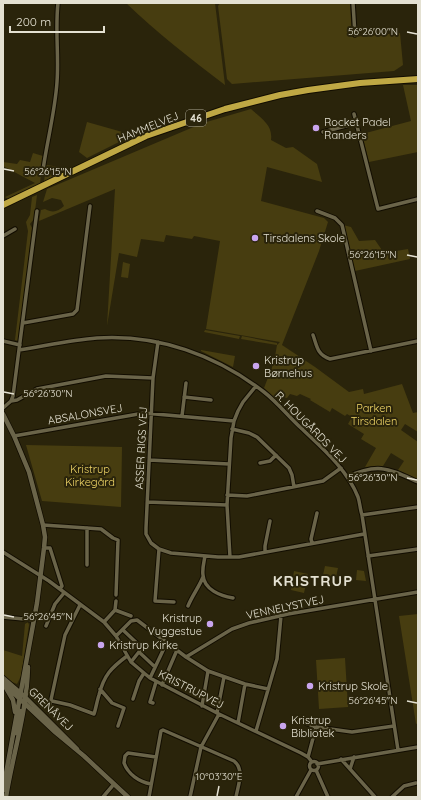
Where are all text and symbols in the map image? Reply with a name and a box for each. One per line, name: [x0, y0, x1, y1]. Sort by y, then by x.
scale bar: [10, 8, 104, 34]
text: 200 m: [16, 14, 51, 29]
text: 56°26'00"N: [348, 25, 398, 38]
street label: HAMMELVEJ: [115, 108, 181, 146]
road number: 46: [186, 110, 206, 126]
place label: Rocket Padel Randers: [324, 115, 391, 142]
marker: Rocket Padel Randers: [311, 123, 321, 133]
text: 56°26'15"N: [24, 165, 72, 178]
place label: Tirsdalens Skole: [263, 231, 345, 245]
marker: Tirsdalens Skole: [250, 233, 260, 243]
text: 56°26'15"N: [349, 248, 397, 261]
place label: Kristrup Børnehus: [264, 353, 312, 380]
marker: Kristrup Børnehus: [251, 361, 261, 371]
text: 56°26'30"N: [23, 387, 73, 400]
street label: R. HOUGÅRDS VEJ: [272, 388, 350, 466]
street label: ABSALONSVEJ: [47, 401, 123, 427]
park label: Parken Tirsdalen: [351, 401, 397, 428]
street label: ASSER RIGS VEJ: [132, 406, 150, 490]
park label: Kristrup Kirkegård: [65, 462, 115, 489]
text: 56°26'30"N: [348, 471, 398, 484]
district label: KRISTRUP: [273, 571, 353, 590]
street label: VENNELYSTVEJ: [245, 592, 325, 622]
text: 56°26'45"N: [24, 610, 72, 623]
place label: Kristrup Vuggestue: [148, 611, 202, 638]
marker: Kristrup Vuggestue: [205, 619, 215, 629]
place label: Kristrup Kirke: [109, 638, 178, 652]
marker: Kristrup Kirke: [96, 640, 106, 650]
street label: KRISTRUPVEJ: [156, 666, 226, 712]
place label: Kristrup Skole: [318, 679, 388, 693]
marker: Kristrup Skole: [305, 681, 315, 691]
street label: GRENÅVEJ: [26, 684, 76, 734]
text: 56°26'45"N: [349, 694, 397, 707]
place label: Kristrup Bibliotek: [291, 713, 335, 740]
marker: Kristrup Bibliotek: [278, 721, 288, 731]
text: 10°03'30"E: [196, 770, 243, 783]

